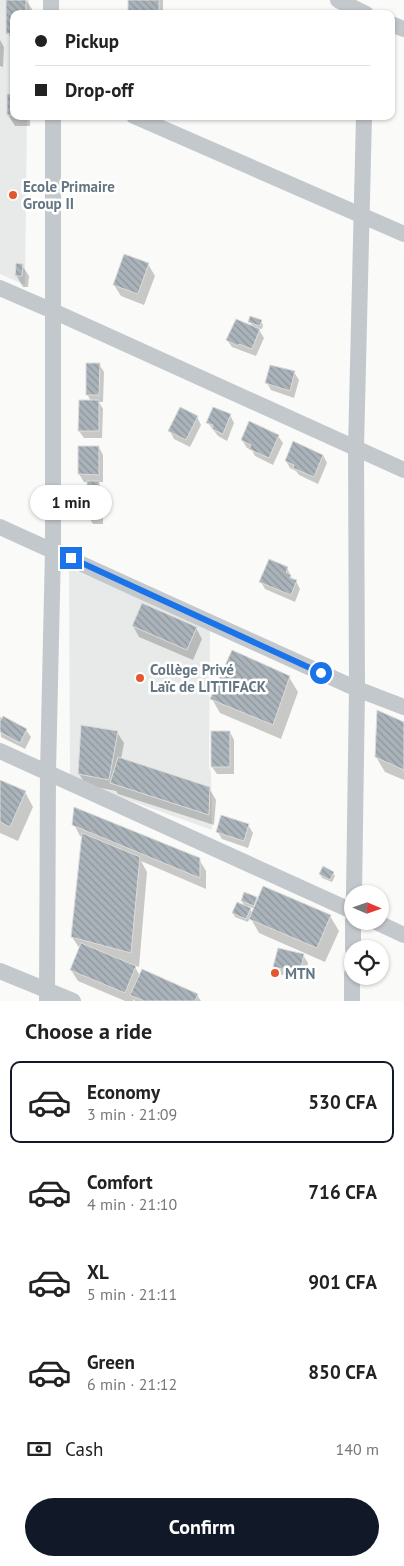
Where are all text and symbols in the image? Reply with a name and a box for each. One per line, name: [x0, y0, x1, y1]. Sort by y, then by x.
text: Pickup: [65, 29, 119, 53]
text: Drop-off: [65, 78, 133, 102]
place label: Ecole Primaire Group II: [23, 177, 115, 213]
marker: Ecole Primaire Group II: [7, 189, 19, 201]
callout: 1 min: [30, 486, 112, 520]
text: 1 min: [51, 492, 91, 512]
route end: [60, 547, 82, 569]
place label: Collège Privé Laïc de LITTIFACK: [150, 660, 267, 696]
route start: [310, 662, 332, 684]
marker: Collège Privé Laïc de LITTIFACK: [134, 672, 146, 684]
north arrow: [344, 885, 389, 930]
map controls: [344, 885, 389, 985]
button: locate: [344, 940, 389, 985]
place label: MTN: [285, 964, 315, 983]
marker: MTN: [269, 967, 281, 979]
text: Choose a ride: [25, 1017, 152, 1045]
icon: car: [27, 1080, 72, 1125]
text: Economy: [87, 1080, 160, 1104]
text: 530 CFA: [308, 1090, 377, 1114]
text: 3 min · 21:09: [87, 1104, 177, 1124]
icon: car: [27, 1170, 72, 1215]
text: Comfort: [87, 1170, 153, 1194]
text: 716 CFA: [308, 1180, 377, 1204]
text: 4 min · 21:10: [87, 1194, 177, 1214]
icon: car: [27, 1260, 72, 1305]
text: XL: [87, 1260, 109, 1284]
text: 901 CFA: [308, 1270, 377, 1294]
text: 5 min · 21:11: [87, 1284, 177, 1304]
icon: car: [27, 1350, 72, 1395]
text: Green: [87, 1350, 135, 1374]
text: 850 CFA: [308, 1360, 377, 1384]
text: 6 min · 21:12: [87, 1374, 177, 1394]
icon: cash: [25, 1435, 53, 1463]
text: Cash: [65, 1437, 103, 1461]
text: 140 m: [336, 1439, 379, 1459]
button: Confirm: [25, 1498, 379, 1556]

